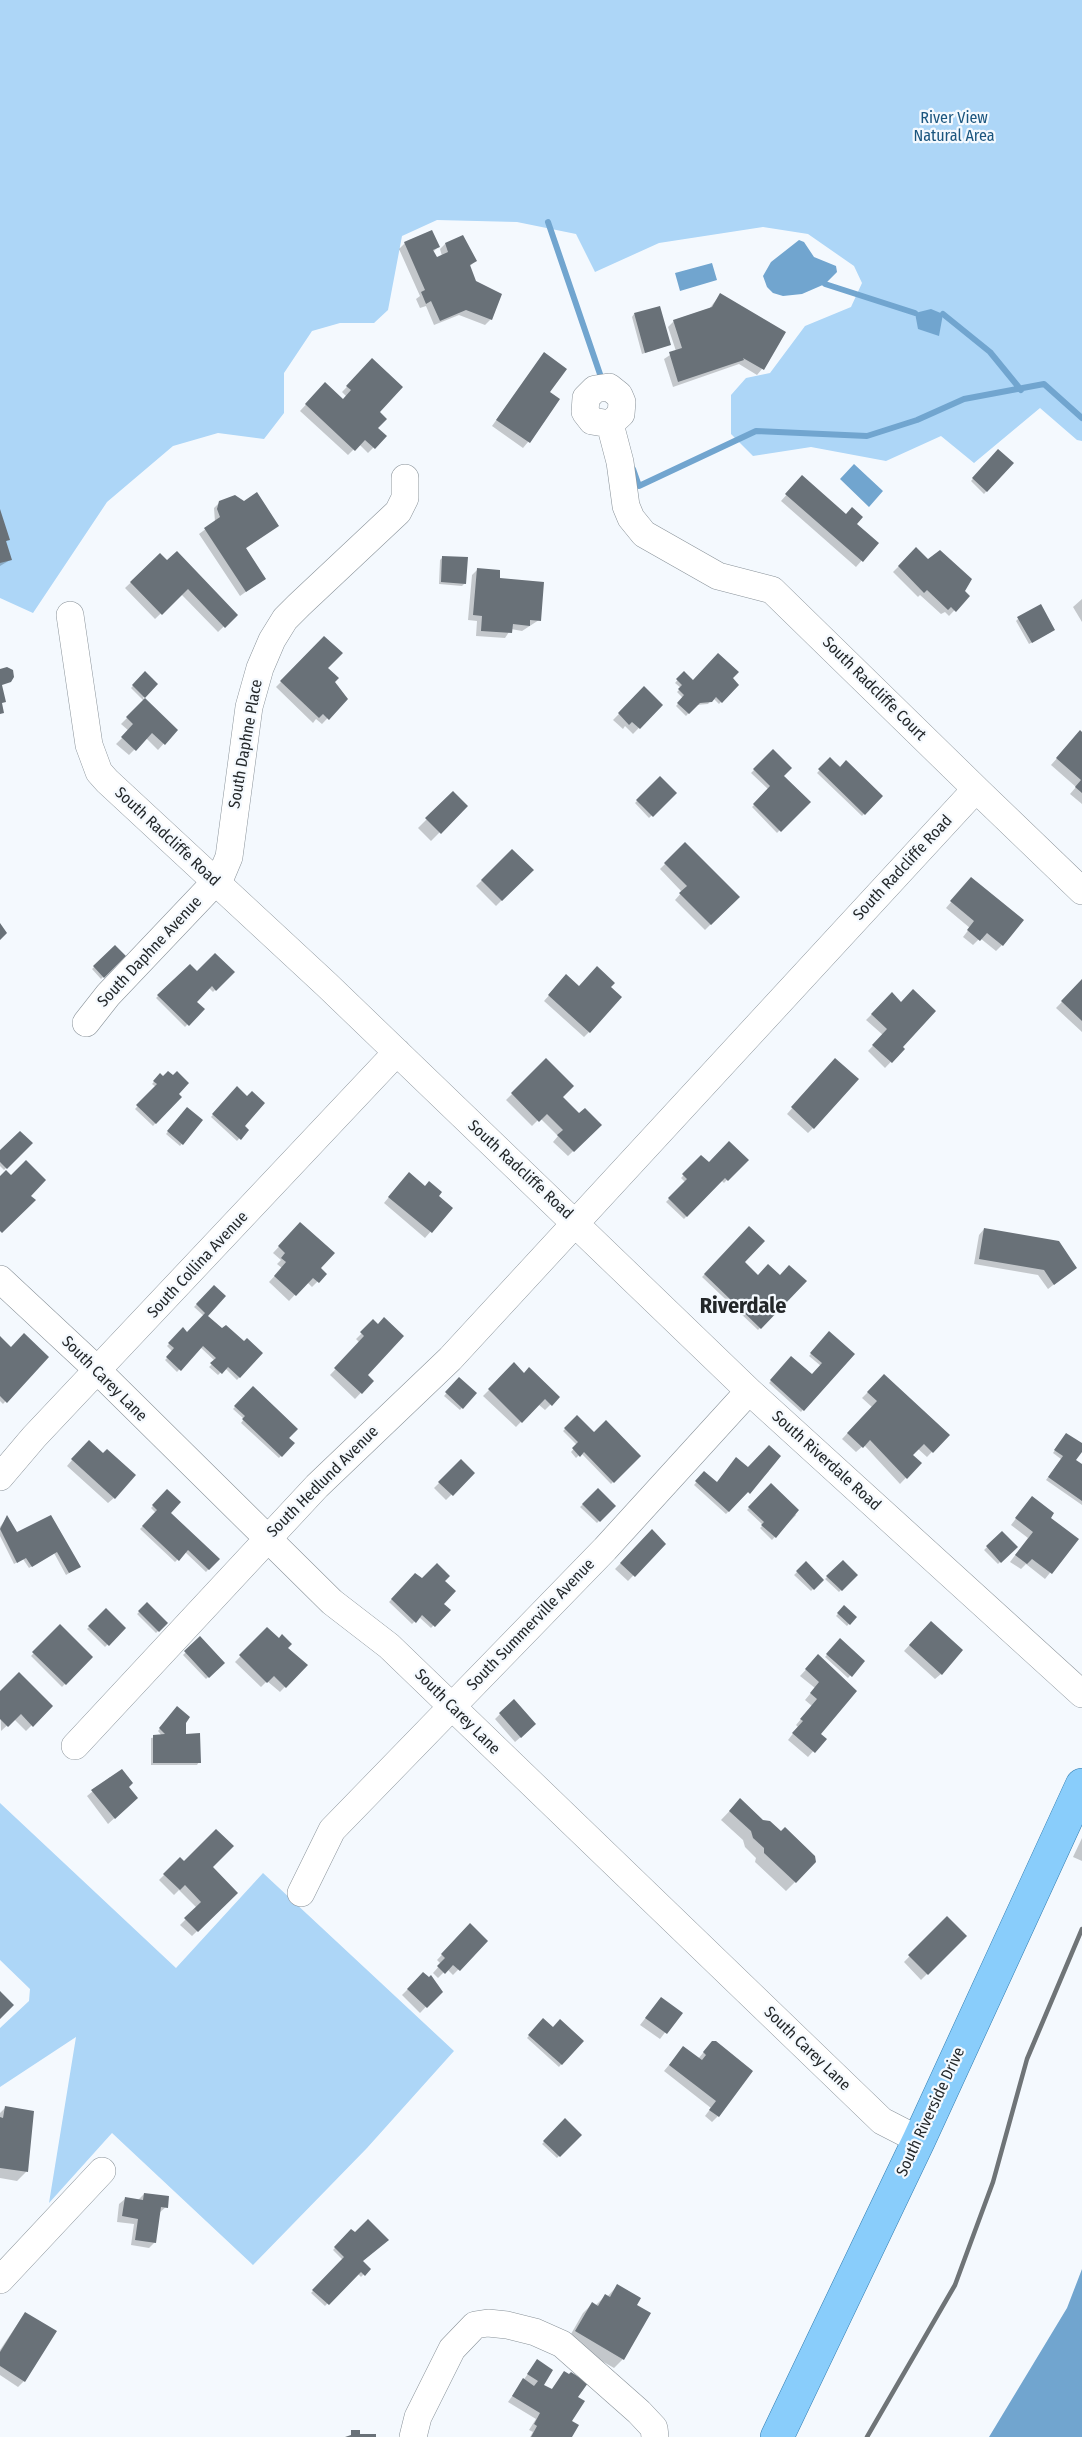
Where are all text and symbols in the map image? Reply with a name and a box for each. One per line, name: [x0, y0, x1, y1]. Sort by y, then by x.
park label: River View Natural Area: [913, 109, 995, 147]
street label: South Radcliffe Court: [818, 633, 930, 745]
street label: South Daphne Place: [225, 678, 267, 810]
street label: South Radcliffe Road: [110, 783, 224, 891]
street label: South Radcliffe Road: [849, 811, 957, 925]
street label: South Daphne Avenue: [94, 893, 206, 1011]
street label: South Radcliffe Road: [463, 1116, 577, 1224]
street label: South Collina Avenue: [144, 1208, 252, 1322]
district label: Riverdale: [700, 1294, 786, 1320]
street label: South Carey Lane: [57, 1332, 151, 1426]
street label: South Riverdale Road: [767, 1407, 885, 1515]
street label: South Hedlund Avenue: [263, 1422, 383, 1542]
street label: South Summerville Avenue: [463, 1555, 599, 1695]
street label: South Carey Lane: [410, 1665, 504, 1759]
street label: South Carey Lane: [760, 2003, 854, 2095]
street label: South Riverside Drive: [893, 2044, 969, 2180]

